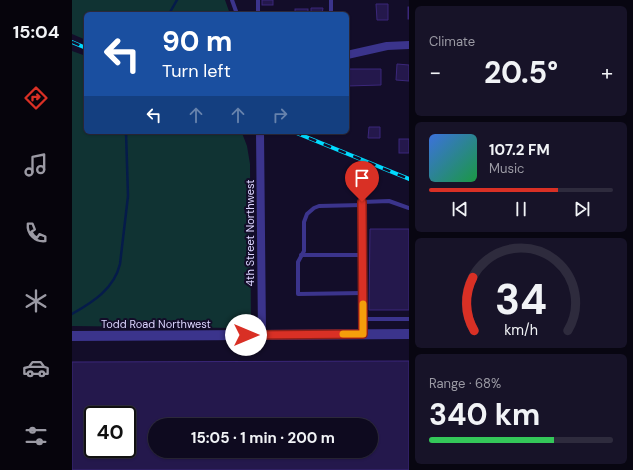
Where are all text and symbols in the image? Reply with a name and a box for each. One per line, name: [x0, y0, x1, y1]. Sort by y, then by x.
text: 15:04: [13, 20, 59, 44]
text: 90 m: [162, 23, 232, 60]
icon: left: [96, 28, 148, 80]
text: Climate: [429, 33, 475, 50]
text: 20.5°: [484, 53, 558, 92]
text: −: [429, 58, 441, 87]
text: +: [601, 58, 613, 87]
text: Turn left: [162, 59, 231, 83]
icon: directions: [22, 84, 50, 112]
icon: left: [143, 104, 165, 126]
icon: ahead: [185, 104, 207, 126]
icon: ahead: [227, 104, 249, 126]
icon: right: [269, 104, 291, 126]
text: 107.2 FM: [489, 140, 550, 160]
icon: music: [22, 151, 50, 179]
text: Music: [489, 160, 524, 177]
pin: [345, 161, 379, 202]
icon: arrive: [351, 167, 373, 189]
street label: 4th Street Northwest: [243, 179, 257, 287]
icon: previous: [449, 198, 471, 220]
icon: pause: [510, 198, 532, 220]
icon: next: [571, 198, 593, 220]
icon: phone: [22, 219, 50, 247]
text: 34: [495, 273, 547, 327]
icon: climate: [22, 287, 50, 315]
position arrow: [225, 314, 267, 356]
street label: Todd Road Northwest: [101, 317, 211, 331]
text: km/h: [504, 321, 538, 339]
icon: car: [22, 354, 50, 382]
text: Range · 68%: [429, 375, 501, 392]
text: 340 km: [429, 395, 540, 434]
speed limit sign: 40: [84, 406, 136, 458]
icon: filters: [22, 422, 50, 450]
text: 15:05 · 1 min · 200 m: [191, 428, 335, 448]

